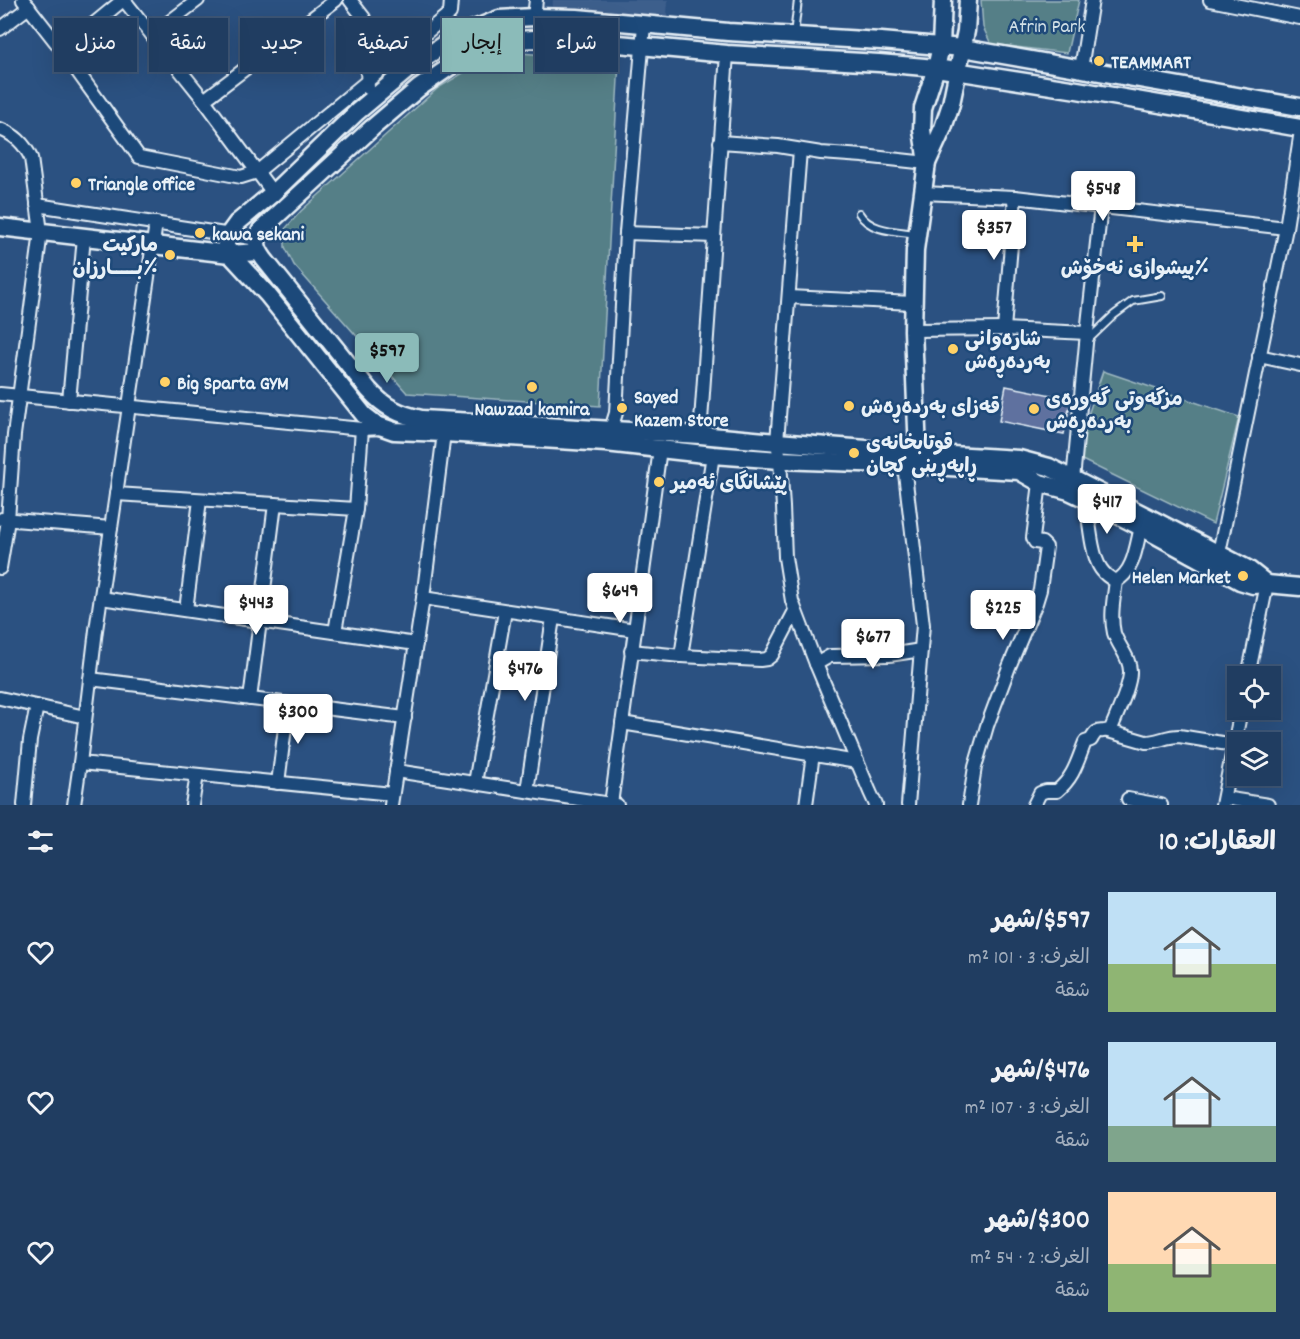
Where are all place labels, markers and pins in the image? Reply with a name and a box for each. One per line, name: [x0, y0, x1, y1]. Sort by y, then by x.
place label: TEAMMART: [1111, 50, 1192, 78]
marker: TEAMMART: [1092, 54, 1106, 68]
pin: $548: [1067, 171, 1139, 222]
place label: Triangle office: [88, 172, 195, 200]
marker: Triangle office: [69, 176, 83, 190]
pin: $357: [958, 210, 1030, 261]
place label: kawa sekani: [212, 222, 304, 250]
marker: kawa sekani: [193, 226, 207, 240]
place label: ماركیت بـــــارزان٪: [73, 233, 158, 284]
marker: پیشوازی نەخۆش٪: [1126, 235, 1144, 253]
marker: ماركیت بـــــارزان٪: [163, 248, 177, 262]
place label: پیشوازی نەخۆش٪: [1061, 256, 1209, 284]
place label: شارەوانی بەردەڕەش: [965, 327, 1051, 378]
pin: $597: [351, 333, 423, 384]
marker: شارەوانی بەردەڕەش: [946, 342, 960, 356]
place label: Big Sparta GYM: [177, 371, 289, 399]
marker: Big Sparta GYM: [158, 375, 172, 389]
marker: Nawzad kamira: [525, 380, 539, 394]
place label: Sayed Kazem Store: [634, 385, 729, 436]
place label: مزگەوتی گەورەی بەردەڕەش: [1046, 386, 1183, 438]
place label: قەزای بەردەڕەش: [861, 395, 1000, 423]
place label: Nawzad kamira: [475, 397, 590, 425]
marker: قەزای بەردەڕەش: [842, 399, 856, 413]
marker: Sayed Kazem Store: [615, 401, 629, 415]
marker: مزگەوتی گەورەی بەردەڕەش: [1027, 402, 1041, 416]
place label: قوتابخانەی ڕاپەڕینی کچان: [866, 431, 977, 482]
marker: قوتابخانەی ڕاپەڕینی کچان: [847, 446, 861, 460]
place label: پێشانگای ئەمیر: [669, 470, 787, 499]
marker: پێشانگای ئەمیر: [652, 475, 666, 489]
pin: $417: [1071, 484, 1143, 535]
place label: Helen Market: [1132, 565, 1232, 593]
marker: Helen Market: [1236, 569, 1250, 583]
pin: $649: [584, 573, 656, 624]
pin: $443: [220, 585, 292, 636]
pin: $225: [967, 590, 1039, 641]
pin: $677: [837, 619, 909, 670]
pin: $476: [489, 651, 561, 702]
pin: $300: [262, 694, 334, 745]

